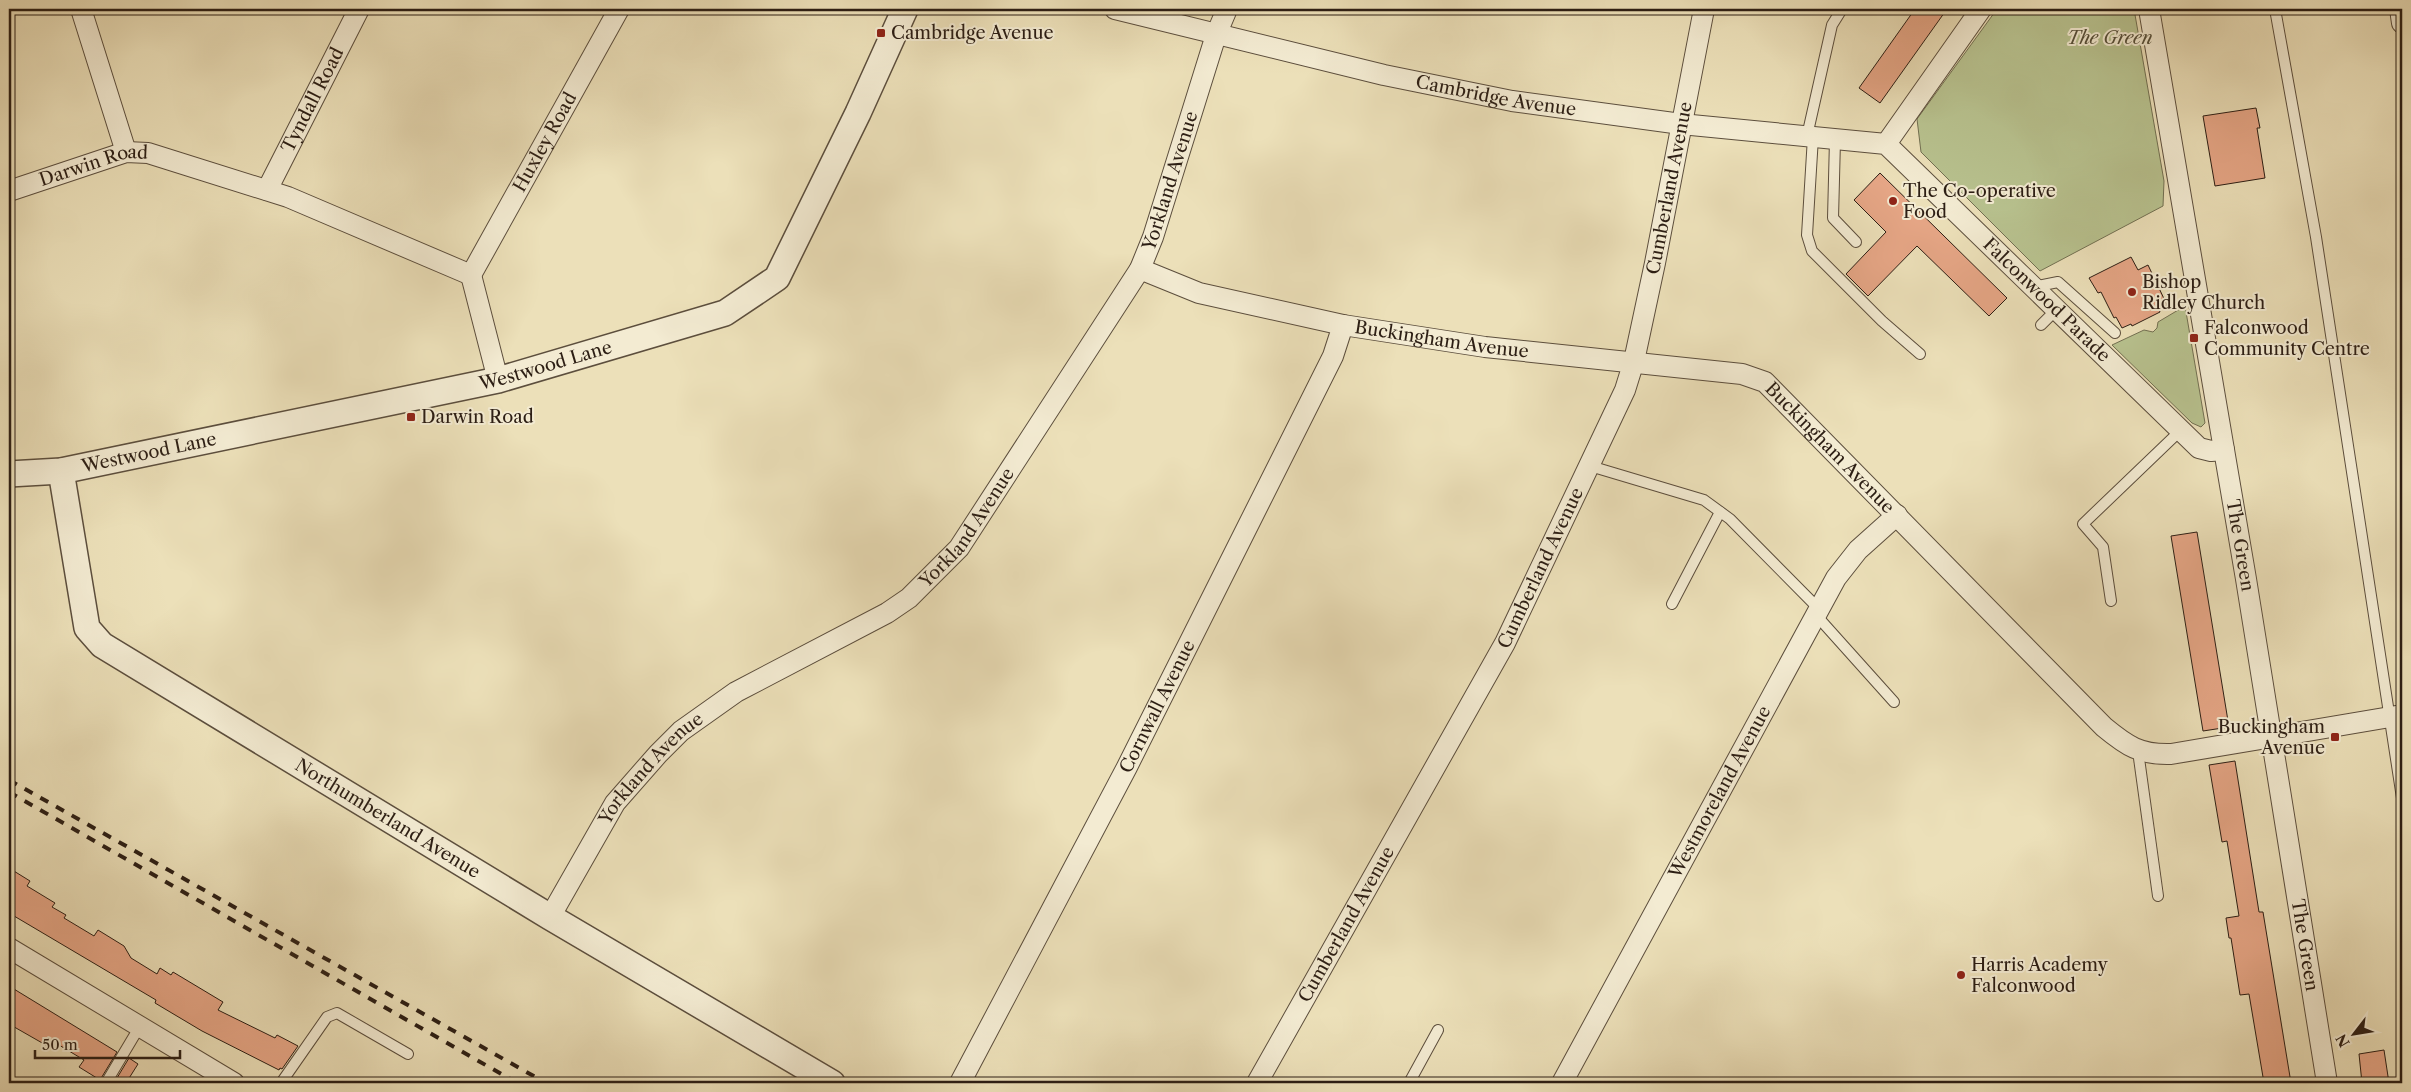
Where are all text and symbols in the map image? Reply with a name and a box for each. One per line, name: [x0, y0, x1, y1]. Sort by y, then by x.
place label: Cambridge Avenue: [891, 22, 1054, 44]
marker: Cambridge Avenue: [875, 27, 887, 39]
park label: The Green: [2067, 27, 2153, 49]
street label: Tyndall Road: [277, 44, 349, 156]
street label: Cambridge Avenue: [1414, 71, 1578, 121]
street label: Huxley Road: [508, 88, 581, 196]
street label: Cumberland Avenue: [1642, 100, 1697, 276]
street label: Yorkland Avenue: [1137, 108, 1203, 255]
street label: Darwin Road: [36, 141, 149, 191]
place label: The Co-operative Food: [1903, 180, 2056, 223]
marker: The Co-operative Food: [1887, 195, 1899, 207]
street label: Falconwood Parade: [1978, 233, 2115, 367]
place label: Bishop Ridley Church: [2142, 271, 2265, 314]
marker: Bishop Ridley Church: [2126, 286, 2138, 298]
street label: Buckingham Avenue: [1353, 316, 1530, 363]
place label: Falconwood Community Centre: [2204, 317, 2370, 360]
marker: Falconwood Community Centre: [2188, 332, 2200, 344]
street label: Westwood Lane: [476, 336, 615, 395]
street label: Buckingham Avenue: [1760, 378, 1899, 518]
place label: Darwin Road: [421, 406, 534, 428]
marker: Darwin Road: [405, 411, 417, 423]
street label: Westwood Lane: [79, 428, 219, 478]
street label: Yorkland Avenue: [914, 464, 1019, 593]
street label: Cumberland Avenue: [1493, 484, 1588, 652]
street label: The Green: [2222, 498, 2259, 593]
street label: Cornwall Avenue: [1115, 636, 1200, 777]
street label: Westmoreland Avenue: [1664, 702, 1776, 883]
street label: Yorkland Avenue: [594, 708, 707, 829]
place label: Buckingham Avenue: [2218, 716, 2325, 759]
marker: Buckingham Avenue: [2329, 731, 2341, 743]
street label: Northumberland Avenue: [291, 754, 484, 883]
street label: Cumberland Avenue: [1294, 843, 1399, 1006]
street label: The Green: [2287, 897, 2323, 993]
place label: Harris Academy Falconwood: [1971, 954, 2109, 997]
marker: Harris Academy Falconwood: [1955, 969, 1967, 981]
north arrow: [2328, 1010, 2378, 1060]
scale bar: [35, 1027, 180, 1059]
text: N: [2332, 1031, 2354, 1051]
text: 50 m: [42, 1035, 78, 1054]

